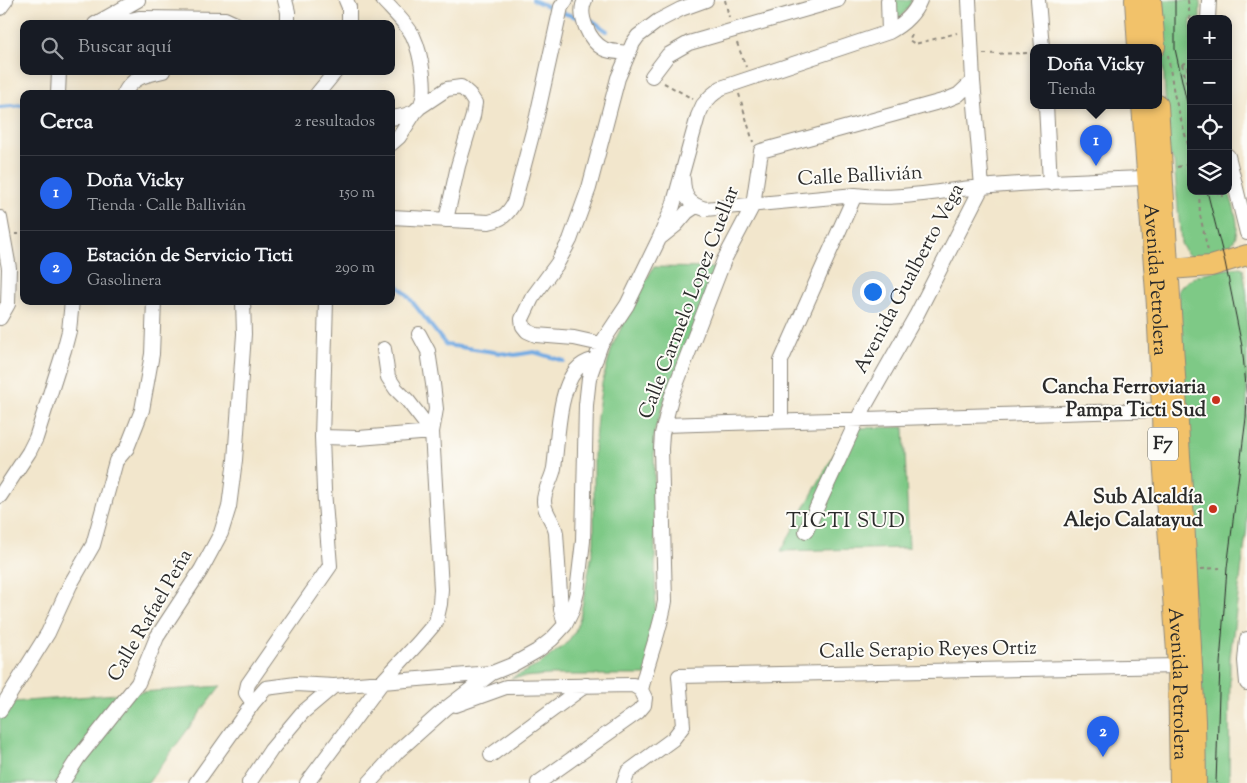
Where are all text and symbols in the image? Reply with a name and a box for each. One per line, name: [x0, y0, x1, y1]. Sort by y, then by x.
map controls: [1187, 15, 1232, 195]
button: +: [1187, 15, 1232, 60]
search box: [20, 20, 395, 75]
icon: search: [38, 34, 66, 62]
text: Buscar aquí: [78, 34, 172, 61]
popup: [1030, 44, 1162, 109]
text: Doña Vicky: [1048, 52, 1144, 79]
button: −: [1187, 60, 1232, 105]
text: Tienda: [1048, 79, 1096, 102]
button: locate: [1187, 105, 1232, 150]
text: Cerca: [40, 108, 93, 138]
text: 2 resultados: [294, 111, 375, 134]
pin: 1: [1080, 125, 1112, 166]
button: layers: [1187, 150, 1232, 195]
street label: Calle Ballivián: [797, 159, 924, 195]
text: Doña Vicky: [87, 168, 184, 195]
street label: Avenida Gualberto Vega: [848, 179, 972, 379]
text: 1: [53, 182, 59, 205]
text: 150 m: [339, 182, 375, 205]
street label: Calle Carmelo Lopez Cuellar: [632, 182, 748, 424]
text: Tienda · Calle Ballivián: [87, 195, 246, 218]
street label: Avenida Petrolera: [1135, 202, 1174, 357]
text: Estación de Servicio Ticti: [87, 243, 293, 270]
text: 2: [52, 257, 60, 280]
text: 290 m: [335, 257, 375, 280]
text: Gasolinera: [87, 270, 162, 293]
your location: [860, 279, 886, 305]
place label: Cancha Ferroviaria Pampa Ticti Sud: [1042, 374, 1207, 426]
marker: Cancha Ferroviaria Pampa Ticti Sud: [1210, 394, 1222, 406]
road number: F7: [1148, 428, 1178, 460]
place label: Sub Alcaldía Alejo Calatayud: [1063, 484, 1204, 536]
marker: Sub Alcaldía Alejo Calatayud: [1207, 503, 1219, 515]
district label: TICTI SUD: [786, 507, 906, 537]
street label: Calle Rafael Peña: [101, 544, 201, 688]
street label: Avenida Petrolera: [1159, 606, 1194, 760]
street label: Calle Serapio Reyes Ortiz: [819, 635, 1037, 667]
pin: 2: [1087, 716, 1119, 757]

